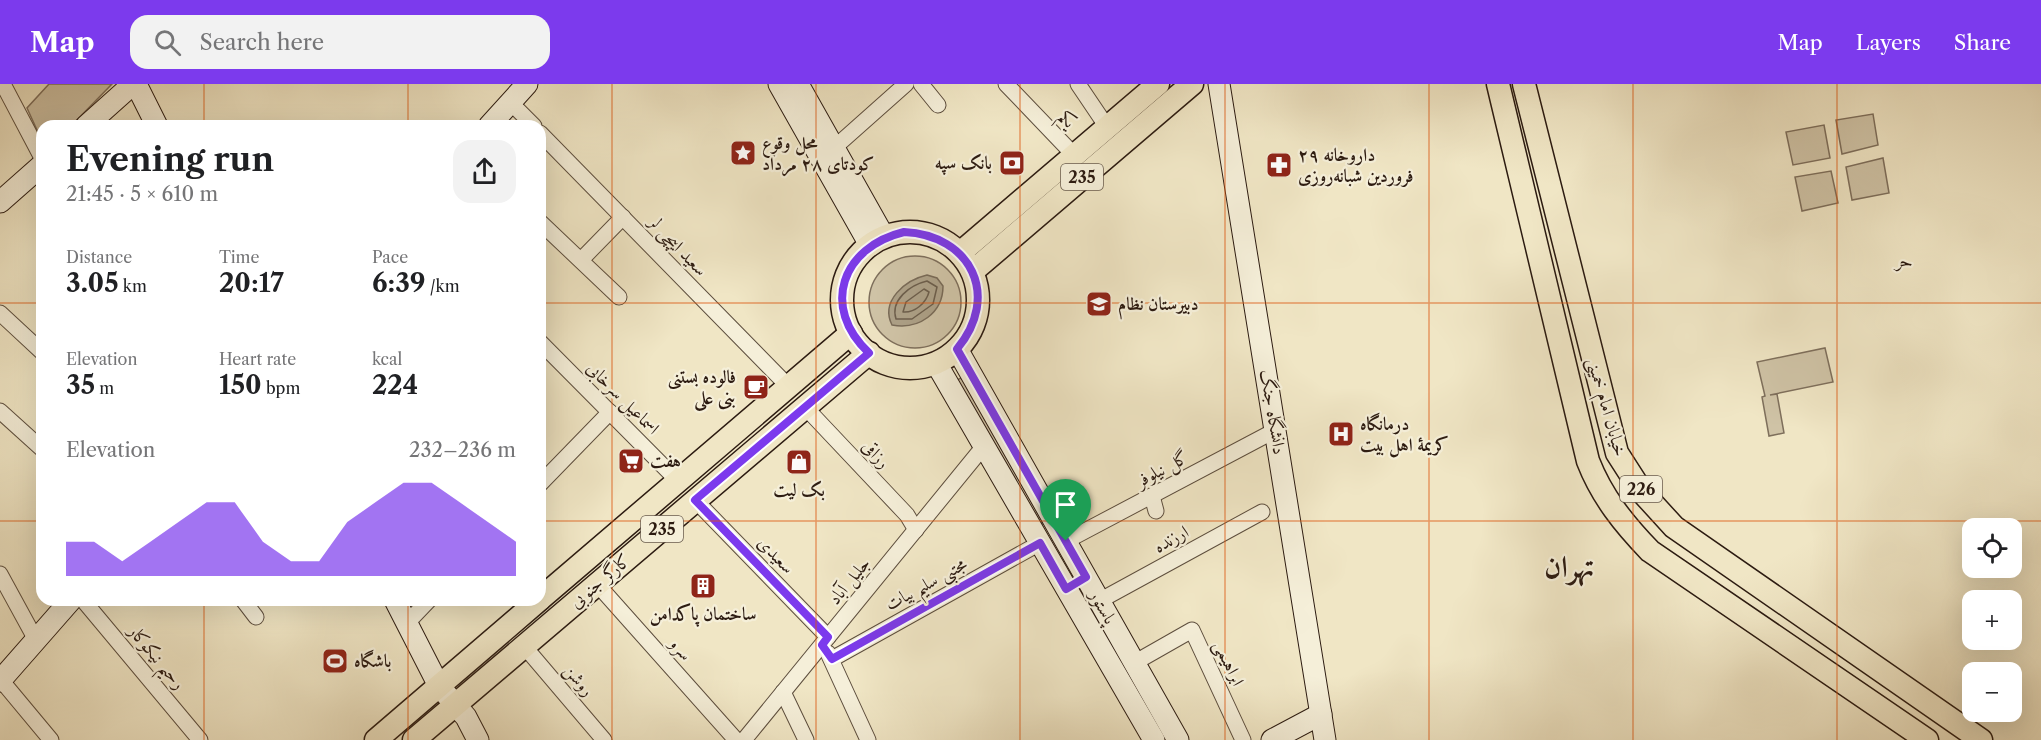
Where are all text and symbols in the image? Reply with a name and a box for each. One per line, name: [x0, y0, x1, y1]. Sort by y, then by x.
search box: [130, 15, 550, 69]
text: Map: [30, 25, 94, 59]
icon: search: [151, 26, 184, 59]
text: Search here: [199, 29, 324, 56]
text: Map: [1778, 30, 1823, 55]
text: Layers: [1856, 30, 1921, 55]
text: Share: [1954, 30, 2011, 55]
street label: یکم: [1049, 106, 1082, 138]
place label: محل وقوع کودتای ۲۸ مرداد: [762, 132, 874, 177]
place icon: محل وقوع کودتای ۲۸ مرداد: [728, 138, 758, 168]
text: Evening run: [66, 139, 274, 180]
button: share: [453, 140, 516, 203]
place label: داروخانه ۲۹ فروردین شبانه‌روزی: [1298, 144, 1414, 188]
bank icon: بانک سپه: [997, 148, 1027, 178]
pharmacy icon: داروخانه ۲۹ فروردین شبانه‌روزی: [1264, 150, 1294, 180]
place label: بانک سپه: [935, 152, 992, 175]
road number: 235: [1061, 164, 1103, 190]
text: 21:45 · 5 × 610 m: [66, 182, 218, 206]
street label: سعید ایپچی لر: [641, 210, 712, 282]
text: Distance: [66, 247, 132, 267]
text: Time: [219, 247, 259, 267]
text: Pace: [372, 247, 408, 267]
district label: حر: [1893, 248, 1913, 272]
text: 3.05: [66, 267, 119, 299]
text: 20:17: [219, 267, 284, 299]
text: 6:39: [372, 267, 425, 299]
text: km: [119, 276, 147, 296]
text: /km: [425, 276, 460, 296]
school or university icon: دبیرستان نظام: [1084, 289, 1114, 319]
place label: دبیرستان نظام: [1118, 293, 1199, 320]
text: Elevation: [66, 349, 137, 369]
text: Heart rate: [219, 349, 296, 369]
text: kcal: [372, 349, 402, 369]
street label: خیابان امام خمینی: [1578, 355, 1632, 460]
street label: اسماعیل سرخابی: [580, 357, 664, 441]
place label: فالوده بستنی بنی علی: [668, 366, 736, 412]
street label: دانشگاه جنگ: [1255, 368, 1292, 456]
text: 35: [66, 369, 95, 401]
text: 150: [219, 369, 262, 401]
text: 224: [372, 369, 418, 401]
cafe icon: فالوده بستنی بنی علی: [741, 372, 771, 402]
text: m: [95, 378, 114, 398]
text: bpm: [262, 378, 300, 398]
place label: درمانگاه کریمهٔ اهل بیت: [1360, 412, 1449, 458]
hospital icon: درمانگاه کریمهٔ اهل بیت: [1326, 419, 1356, 449]
street label: رزاقی: [857, 435, 895, 473]
text: Elevation: [66, 438, 155, 462]
text: 232–236 m: [409, 438, 516, 462]
supermarket icon: هفت: [616, 446, 646, 476]
street label: گل نیلوفر: [1130, 446, 1192, 494]
shop icon: بک لیت: [784, 447, 814, 477]
place label: هفت: [650, 450, 681, 472]
road number: 226: [1620, 476, 1662, 502]
place label: بک لیت: [773, 479, 825, 501]
pin: [1040, 479, 1091, 541]
icon: arrive: [1049, 488, 1082, 521]
road number: 235: [641, 516, 683, 542]
map controls: [1962, 518, 2022, 722]
button: locate: [1962, 518, 2022, 578]
street label: ارزنده: [1150, 520, 1192, 558]
street label: سعیدی: [753, 532, 799, 578]
street label: کارگر جنوبی: [564, 548, 636, 614]
district label: تهران: [1544, 548, 1594, 587]
street label: مجتبی سلیم بیات: [881, 552, 974, 622]
street label: جلیل آباد: [823, 553, 876, 610]
building icon: ساختمان پاکدامن: [688, 571, 718, 601]
street label: پاستور: [1082, 584, 1122, 630]
button: +: [1962, 590, 2022, 650]
place label: ساختمان پاکدامن: [650, 603, 756, 627]
street label: رحیم نیکوکار: [117, 619, 190, 698]
street label: سرو: [663, 631, 697, 666]
street label: ابراهیمی: [1208, 637, 1249, 690]
sports icon: باشگاه: [320, 646, 350, 676]
place label: باشگاه: [354, 649, 391, 672]
street label: روشن: [558, 659, 599, 701]
button: −: [1962, 662, 2022, 722]

